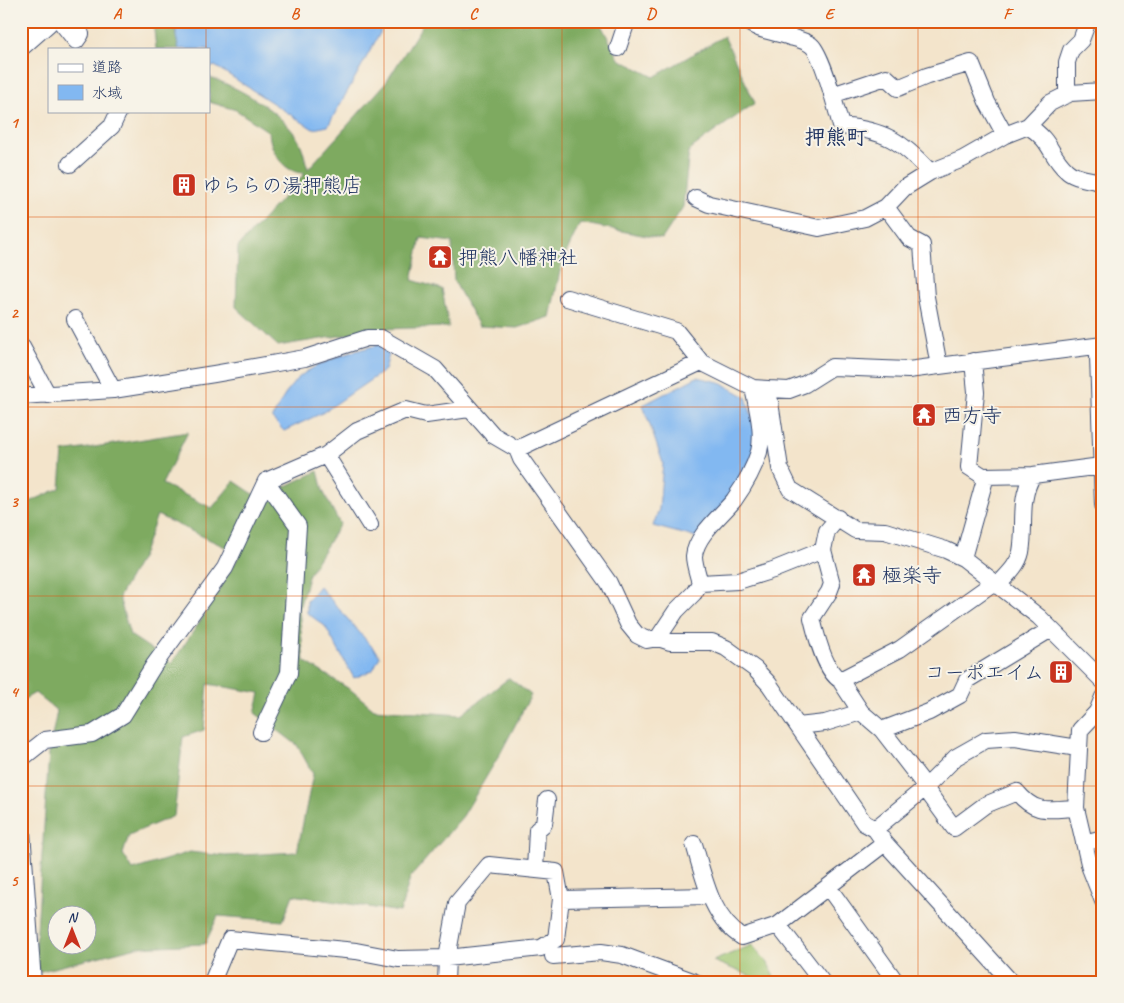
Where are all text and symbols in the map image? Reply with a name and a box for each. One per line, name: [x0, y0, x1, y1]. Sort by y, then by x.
text: A: [113, 4, 123, 24]
text: B: [291, 4, 301, 24]
text: C: [469, 4, 479, 24]
text: D: [646, 4, 657, 24]
text: E: [825, 4, 836, 24]
text: F: [1003, 4, 1014, 24]
legend: [48, 48, 210, 112]
text: 道路: [92, 58, 122, 77]
text: 水域: [92, 84, 122, 103]
text: 1: [10, 113, 19, 133]
district label: 押熊町: [805, 124, 868, 150]
building icon: ゆららの湯押熊店: [171, 172, 197, 198]
place label: ゆららの湯押熊店: [202, 173, 362, 198]
temple icon: 押熊八幡神社: [427, 244, 453, 270]
place label: 押熊八幡神社: [458, 245, 578, 270]
text: 2: [10, 303, 19, 323]
temple icon: 西方寺: [911, 402, 937, 428]
place label: 西方寺: [942, 403, 1002, 428]
text: 3: [10, 492, 19, 512]
temple icon: 極楽寺: [851, 562, 877, 588]
place label: 極楽寺: [882, 563, 942, 588]
building icon: コーポエイム: [1048, 659, 1074, 685]
place label: コーポエイム: [925, 660, 1044, 685]
text: 4: [10, 682, 19, 702]
text: 5: [11, 871, 20, 891]
north arrow: [48, 906, 98, 956]
text: N: [68, 909, 79, 926]

